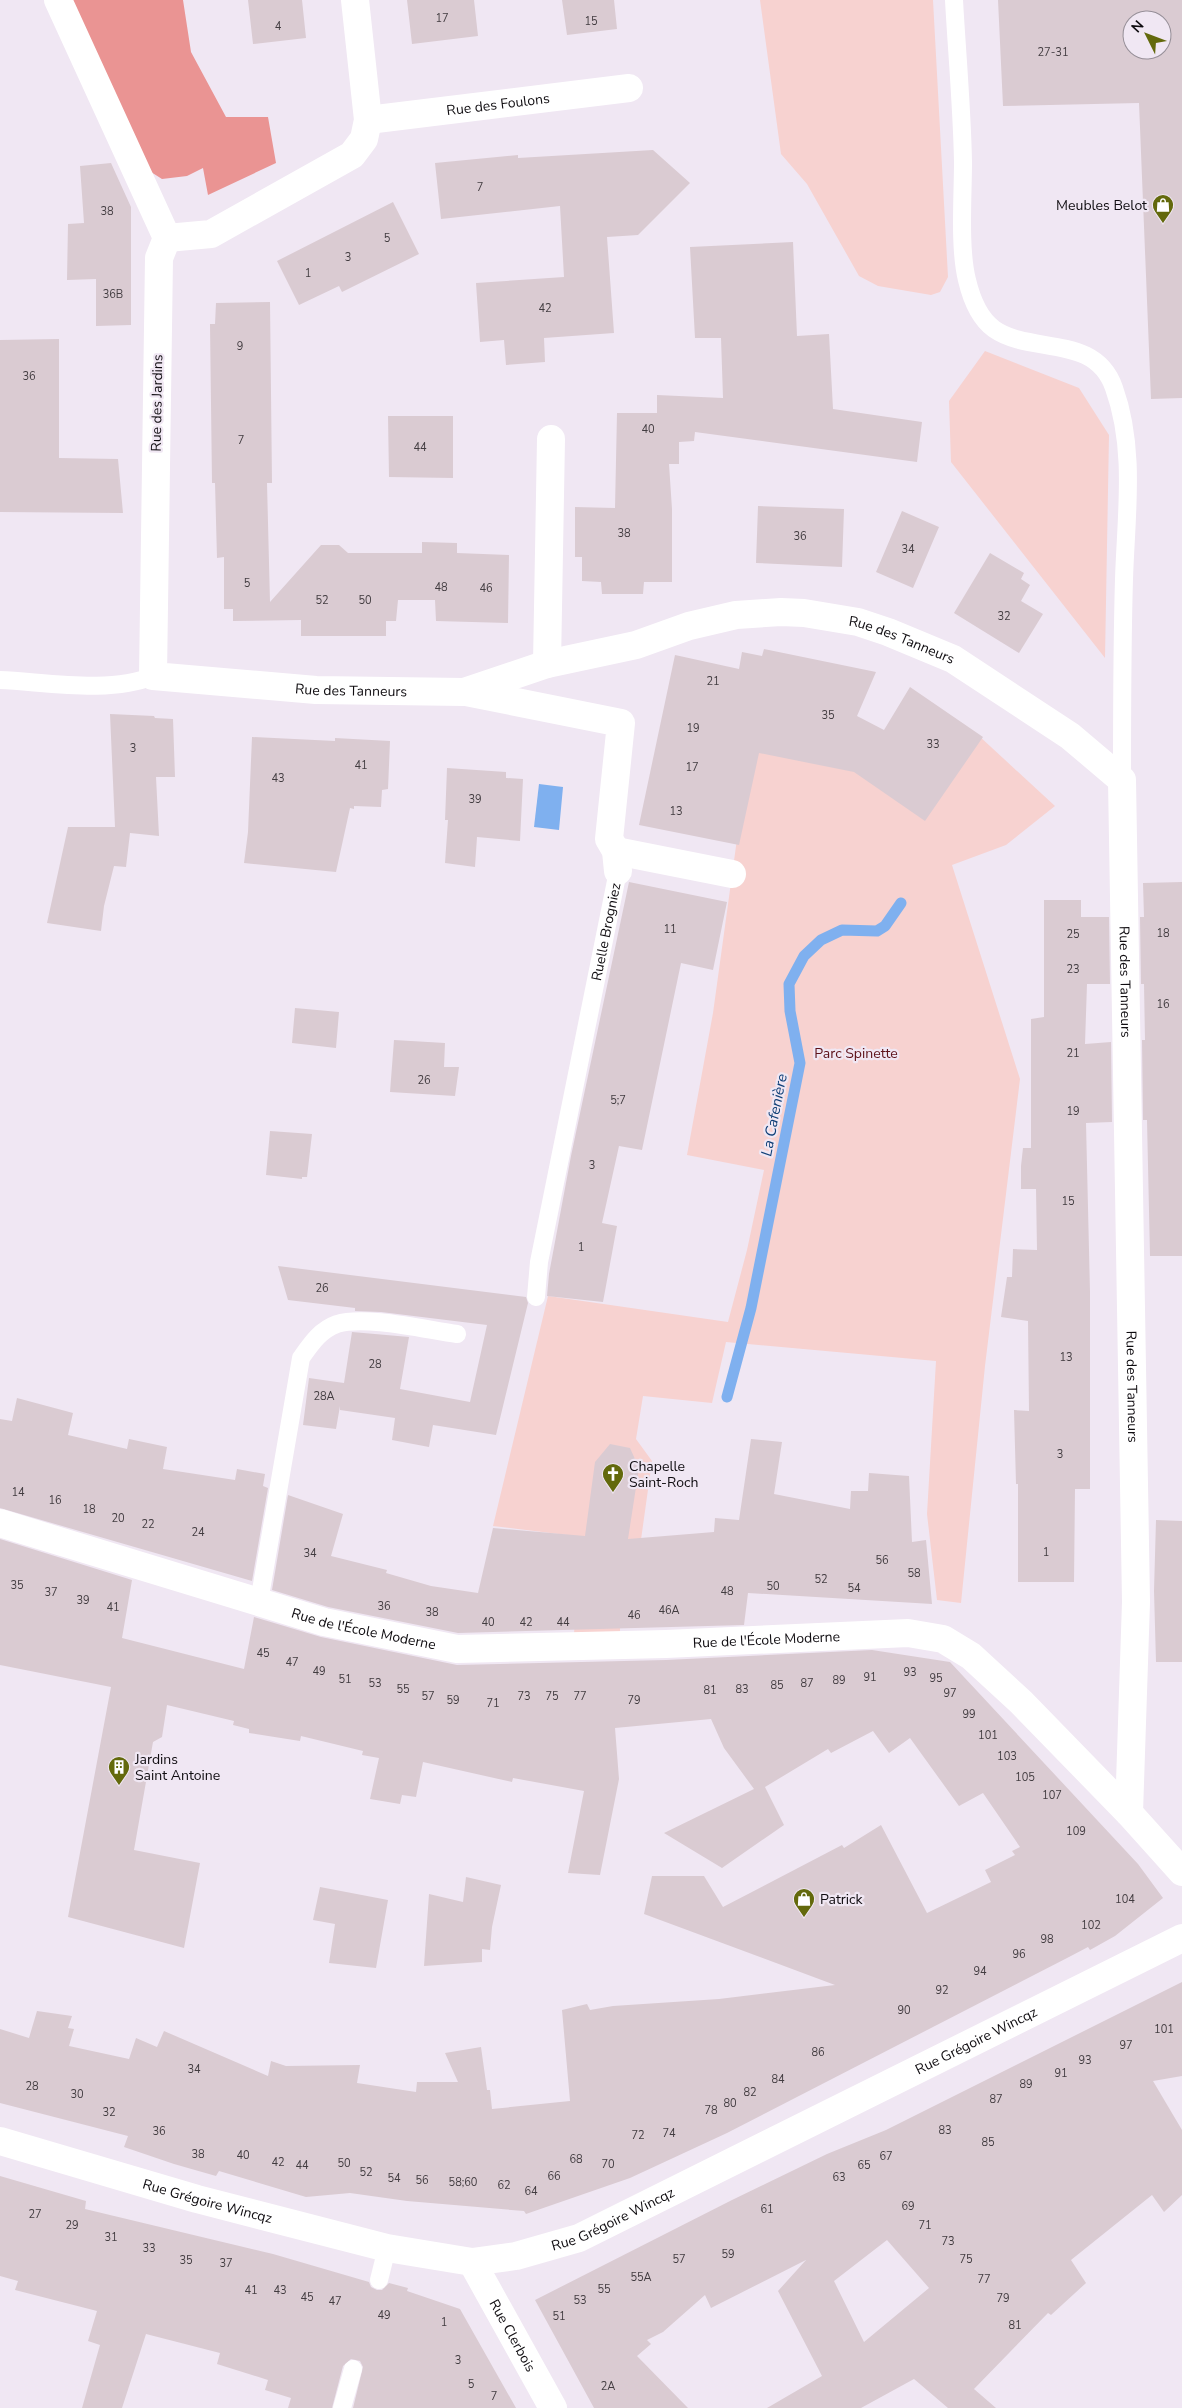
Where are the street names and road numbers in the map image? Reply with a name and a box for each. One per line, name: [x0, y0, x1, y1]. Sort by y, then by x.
street label: Rue des Foulons: [445, 88, 551, 120]
street label: Rue des Jardins: [147, 354, 167, 452]
street label: Rue des Tanneurs: [848, 611, 958, 668]
street label: Rue des Tanneurs: [294, 679, 407, 701]
street label: Ruelle Brogniez: [587, 881, 625, 982]
street label: Rue des Tanneurs: [1115, 926, 1136, 1038]
street label: Rue des Tanneurs: [1122, 1331, 1143, 1443]
street label: Rue de l'École Moderne: [289, 1603, 438, 1654]
street label: Rue de l'École Moderne: [692, 1627, 840, 1652]
street label: Rue Grégoire Wincqz: [912, 2002, 1041, 2079]
street label: Rue Grégoire Wincqz: [140, 2174, 275, 2228]
street label: Rue Grégoire Wincqz: [549, 2182, 678, 2255]
street label: Rue Clerbois: [485, 2296, 541, 2375]

